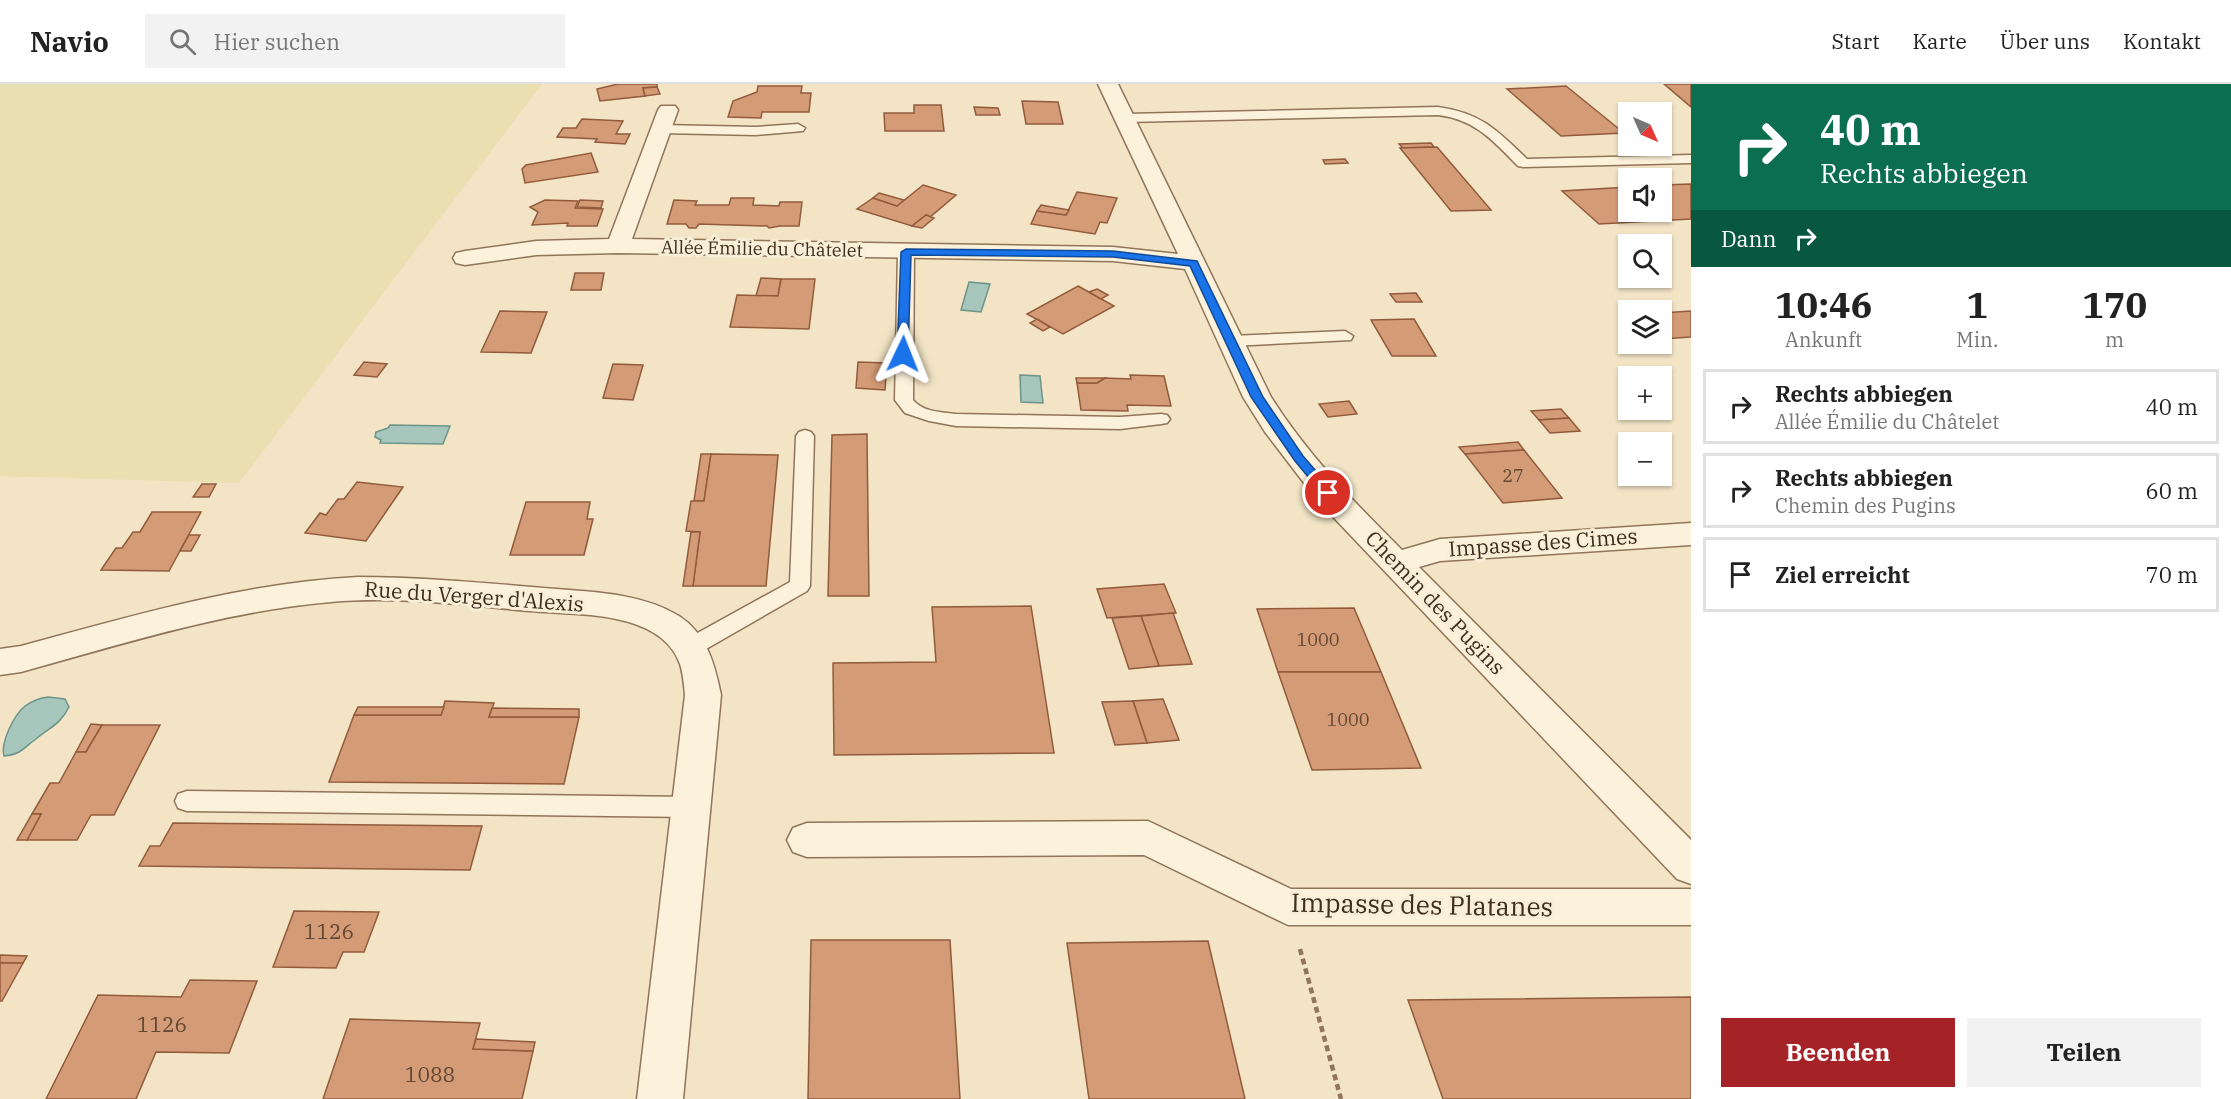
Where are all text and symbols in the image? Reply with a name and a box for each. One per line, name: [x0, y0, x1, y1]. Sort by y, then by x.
search box: [145, 14, 565, 68]
text: Navio: [30, 23, 109, 60]
icon: search: [166, 25, 199, 58]
text: Hier suchen: [214, 27, 340, 56]
text: Start: [1831, 27, 1880, 55]
text: Karte: [1913, 27, 1967, 55]
text: Über uns: [2000, 27, 2090, 55]
text: Kontakt: [2123, 27, 2201, 55]
north arrow: [1618, 102, 1672, 156]
map controls: [1618, 102, 1672, 486]
text: 40 m: [1820, 102, 1921, 157]
icon: right: [1721, 108, 1799, 186]
text: Rechts abbiegen: [1820, 155, 2028, 190]
button: sound: [1618, 168, 1672, 222]
icon: right: [1789, 222, 1822, 255]
text: Dann: [1721, 224, 1777, 253]
button: search: [1618, 234, 1672, 288]
street label: Allée Émilie du Châtelet: [661, 235, 863, 262]
text: 10:46: [1775, 281, 1872, 328]
text: 1: [1966, 281, 1988, 328]
text: 170: [2082, 281, 2147, 328]
button: layers: [1618, 300, 1672, 354]
position arrow: [871, 322, 935, 386]
text: Ankunft: [1785, 326, 1862, 353]
text: Min.: [1956, 326, 1998, 353]
text: m: [2105, 326, 2124, 353]
button: +: [1618, 366, 1672, 420]
text: Rechts abbiegen: [1775, 379, 1953, 408]
icon: right: [1724, 390, 1757, 423]
text: 40 m: [2146, 392, 2198, 421]
text: Allée Émilie du Châtelet: [1775, 408, 1999, 435]
button: −: [1618, 432, 1672, 486]
text: Rechts abbiegen: [1775, 463, 1953, 492]
house number: 27: [1502, 464, 1524, 487]
pin: [1302, 467, 1353, 518]
icon: right: [1724, 474, 1757, 507]
icon: arrive: [1311, 476, 1344, 509]
text: 60 m: [2146, 476, 2198, 505]
text: Chemin des Pugins: [1775, 492, 1956, 519]
street label: Impasse des Cimes: [1448, 521, 1638, 563]
street label: Chemin des Pugins: [1360, 524, 1512, 680]
icon: arrive: [1724, 558, 1757, 591]
text: Ziel erreicht: [1775, 560, 1910, 589]
text: 70 m: [2146, 560, 2198, 589]
street label: Rue du Verger d'Alexis: [363, 574, 585, 618]
house number: 1000: [1296, 628, 1340, 651]
house number: 1000: [1326, 708, 1370, 731]
street label: Impasse des Platanes: [1291, 885, 1554, 923]
house number: 1126: [304, 917, 354, 945]
house number: 1126: [137, 1010, 187, 1038]
button: Beenden: [1721, 1018, 1955, 1087]
button: Teilen: [1967, 1018, 2201, 1087]
house number: 1088: [405, 1060, 455, 1088]

